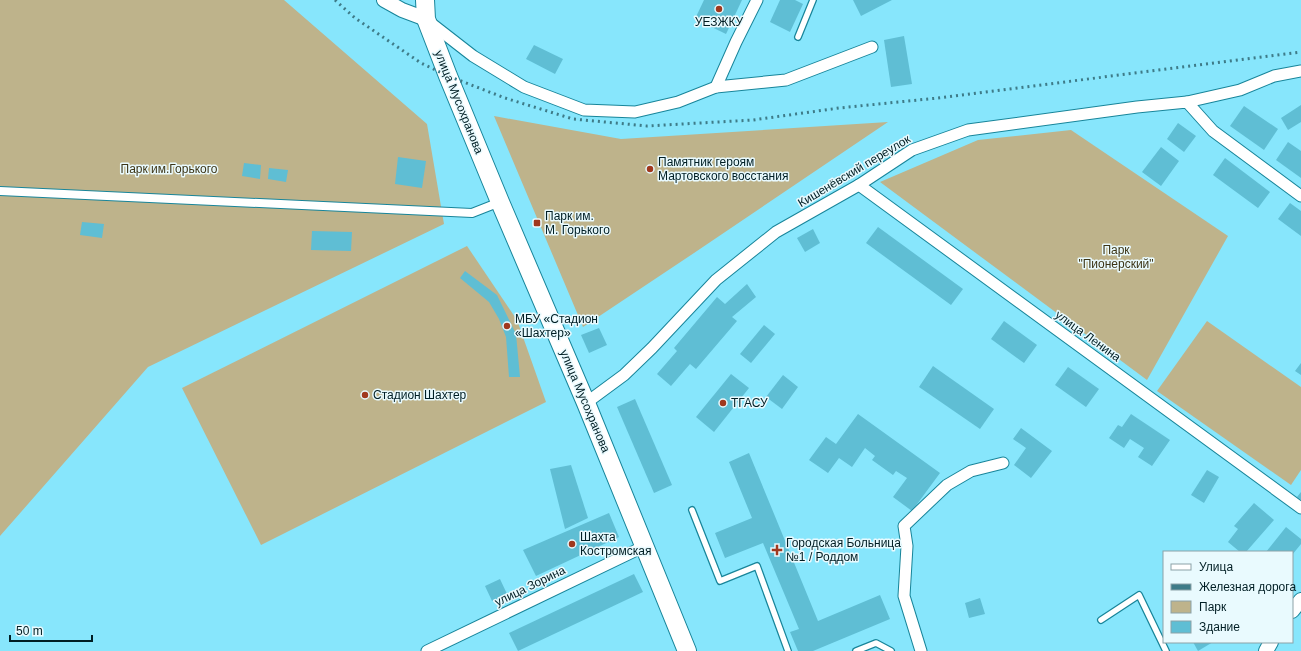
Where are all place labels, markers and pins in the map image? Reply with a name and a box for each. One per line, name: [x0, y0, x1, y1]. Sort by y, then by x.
marker: УЕЗЖКУ: [714, 4, 724, 14]
place label: УЕЗЖКУ: [695, 15, 744, 29]
place label: Памятник героям Мартовского восстания: [658, 155, 788, 183]
marker: Памятник героям Мартовского восстания: [645, 164, 655, 174]
place label: Парк им. М. Горького: [545, 209, 610, 237]
marker: Парк им. М. Горького: [532, 218, 542, 228]
place label: МБУ «Стадион «Шахтер»: [515, 312, 598, 340]
marker: МБУ «Стадион «Шахтер»: [502, 321, 512, 331]
place label: Стадион Шахтер: [373, 388, 467, 402]
marker: Стадион Шахтер: [360, 390, 370, 400]
place label: ТГАСУ: [731, 396, 768, 410]
marker: ТГАСУ: [718, 398, 728, 408]
place label: Шахта Костромская: [580, 530, 651, 558]
place label: Городская Больница №1 / Роддом: [786, 536, 901, 564]
marker: Шахта Костромская: [567, 539, 577, 549]
marker: Городская Больница №1 / Роддом: [771, 544, 783, 556]

